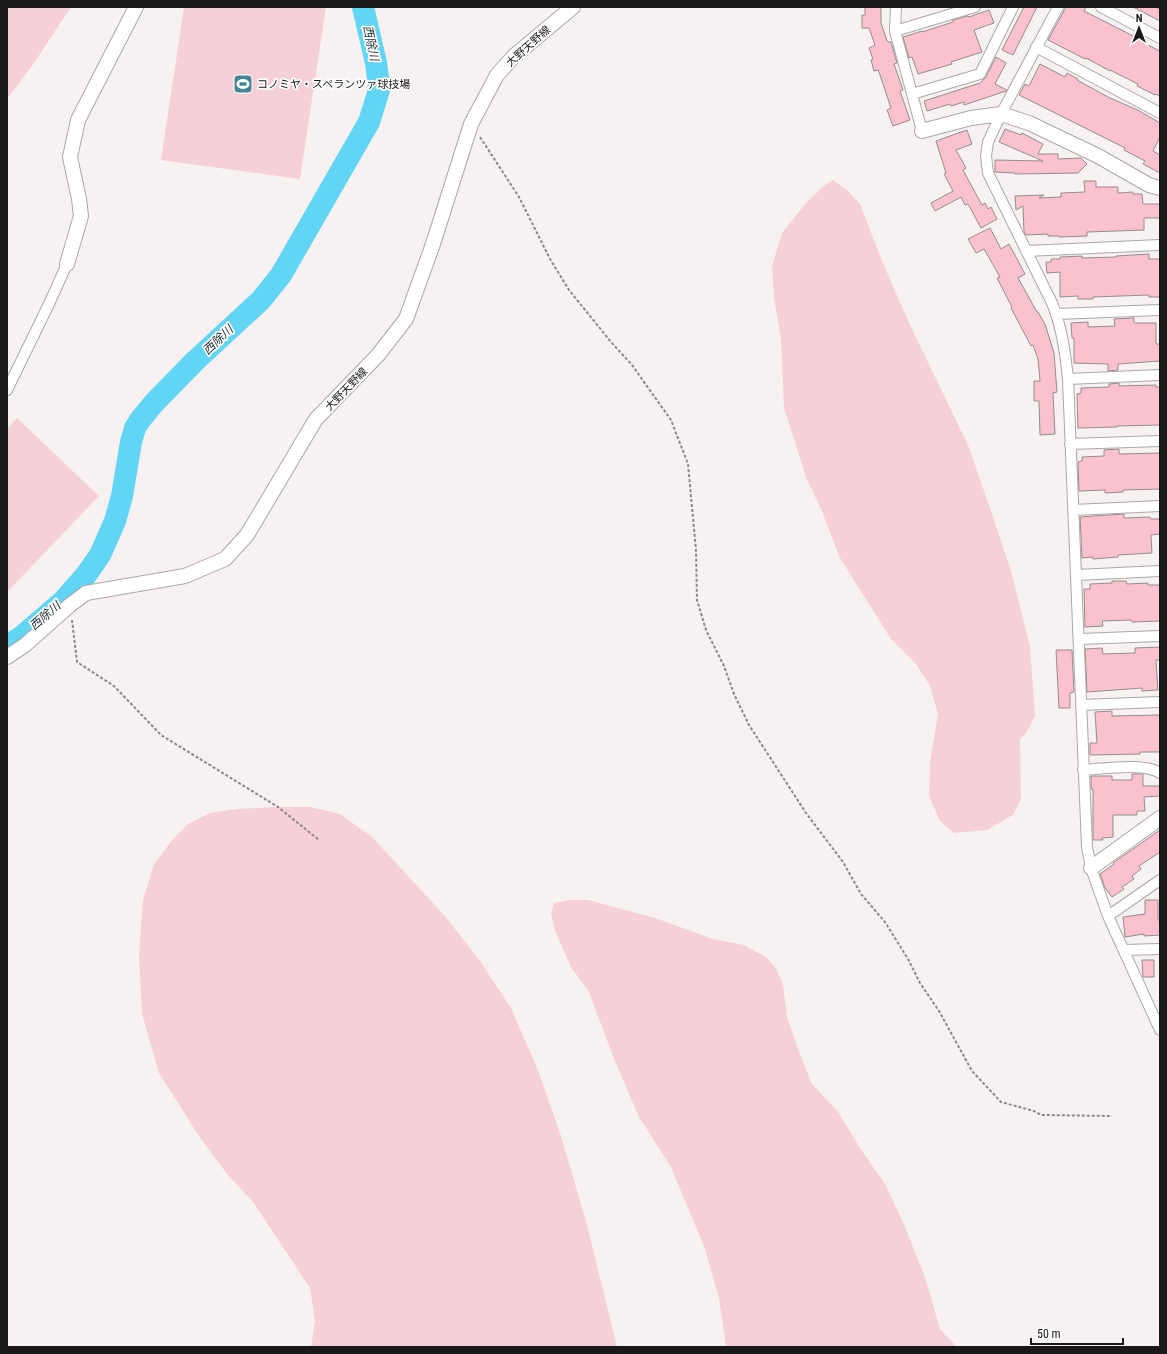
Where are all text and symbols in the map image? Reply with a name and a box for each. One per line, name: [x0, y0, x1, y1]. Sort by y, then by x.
north arrow: [1119, 8, 1159, 48]
text: N: [1136, 12, 1143, 25]
street label: 大野天野線: [504, 23, 553, 70]
water label: 西除川: [360, 24, 382, 64]
sports icon: コノミヤ・スペランツァ球技場: [232, 73, 254, 95]
place label: コノミヤ・スペランツァ球技場: [257, 78, 410, 91]
water label: 西除川: [200, 321, 237, 357]
street label: 大野天野線: [323, 365, 370, 414]
water label: 西除川: [27, 598, 65, 633]
scale bar: [1031, 1320, 1123, 1346]
text: 50 m: [1037, 1327, 1061, 1341]

